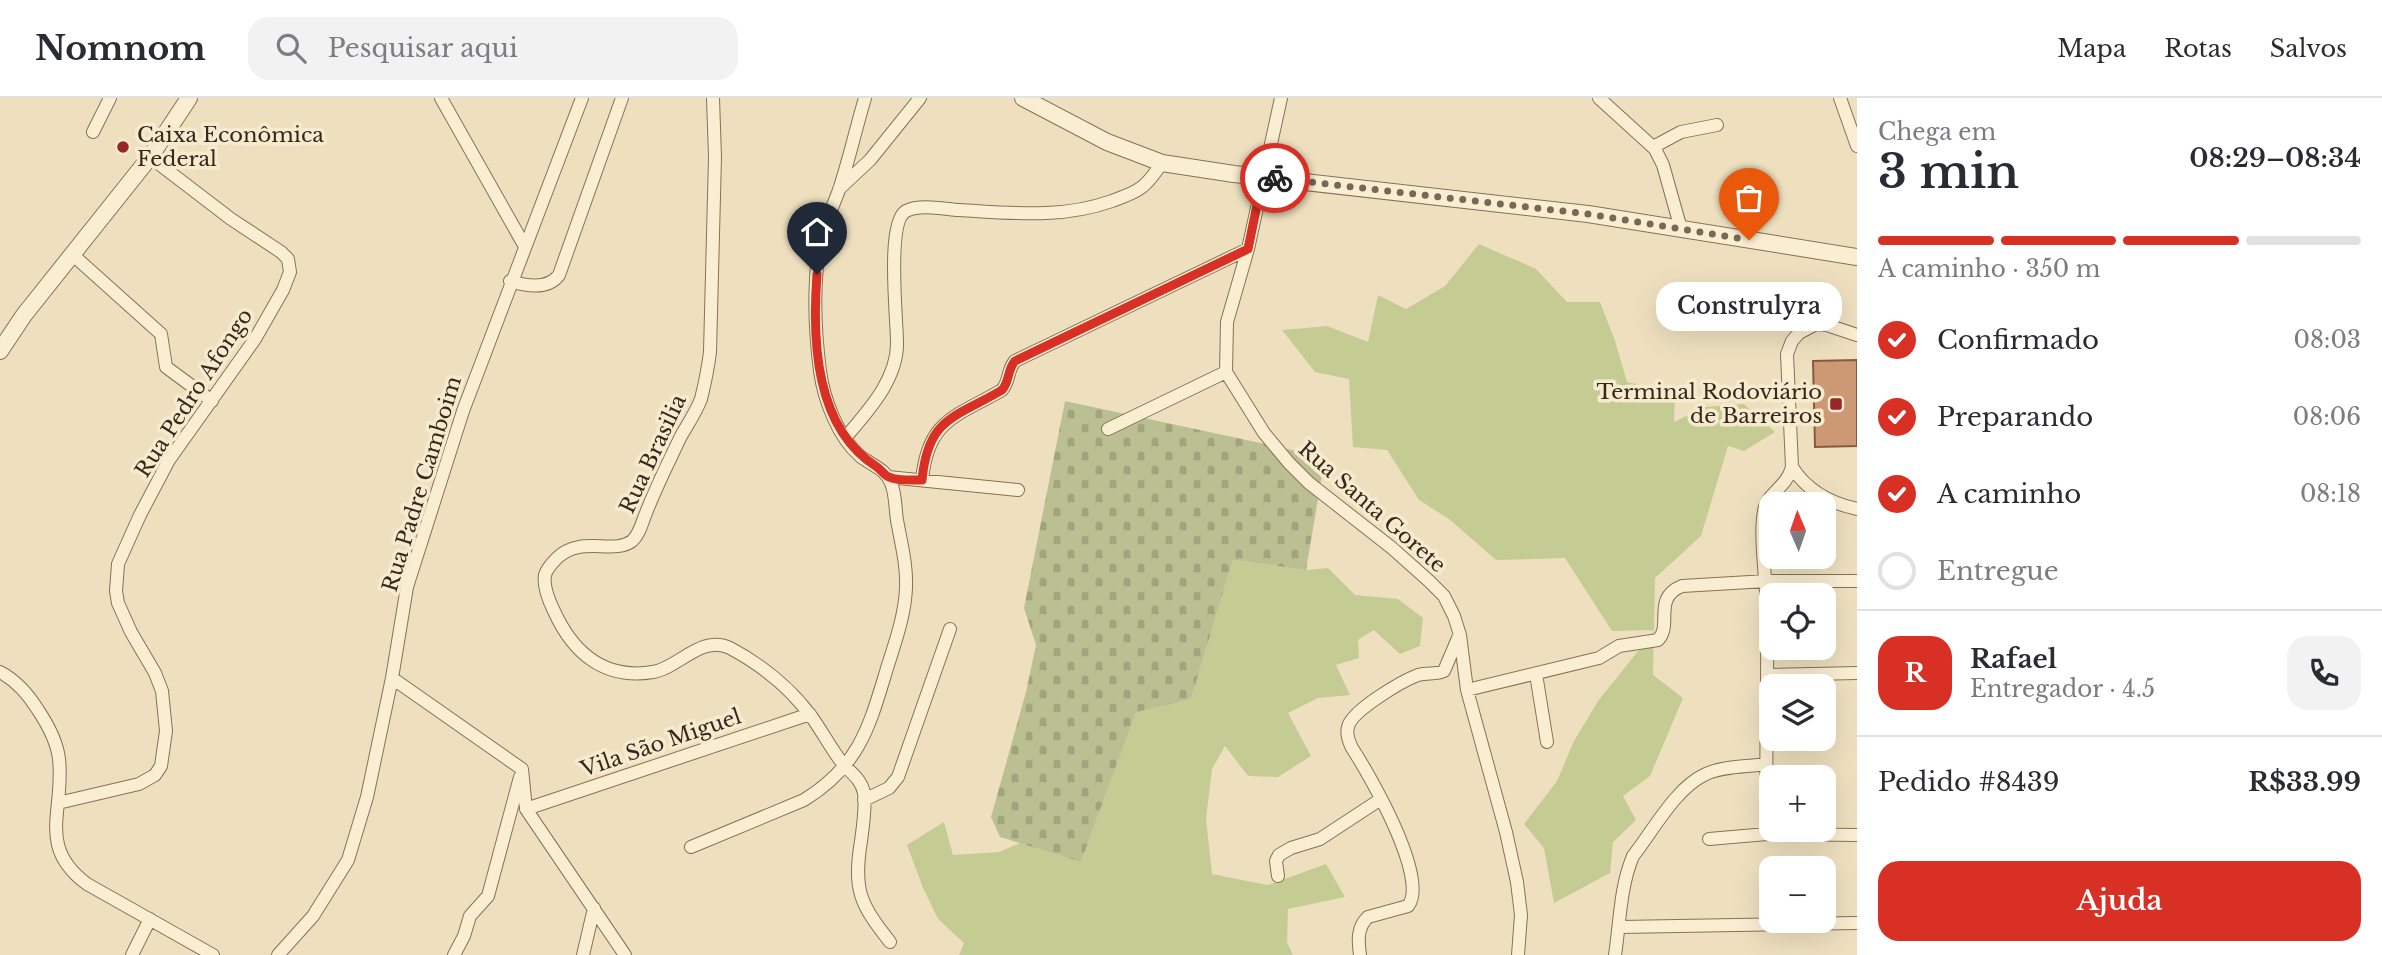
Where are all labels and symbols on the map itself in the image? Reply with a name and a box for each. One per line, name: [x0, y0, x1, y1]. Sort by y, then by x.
place label: Caixa Econômica Federal: [137, 122, 324, 172]
marker: Caixa Econômica Federal: [115, 139, 131, 155]
courier: [1240, 143, 1310, 213]
pin: [1719, 168, 1779, 240]
pin: [787, 202, 847, 274]
callout: Construlyra: [1656, 282, 1842, 331]
street label: Rua Pedro Afongo: [130, 304, 258, 482]
street label: Rua Padre Camboim: [377, 373, 467, 595]
place label: Terminal Rodoviário de Barreiros: [1597, 379, 1822, 429]
street label: Rua Brasilia: [614, 390, 692, 518]
marker: Terminal Rodoviário de Barreiros: [1828, 396, 1844, 412]
street label: Rua Santa Gorete: [1293, 436, 1451, 578]
north arrow: [1759, 492, 1836, 569]
street label: Vila São Miguel: [576, 703, 745, 783]

